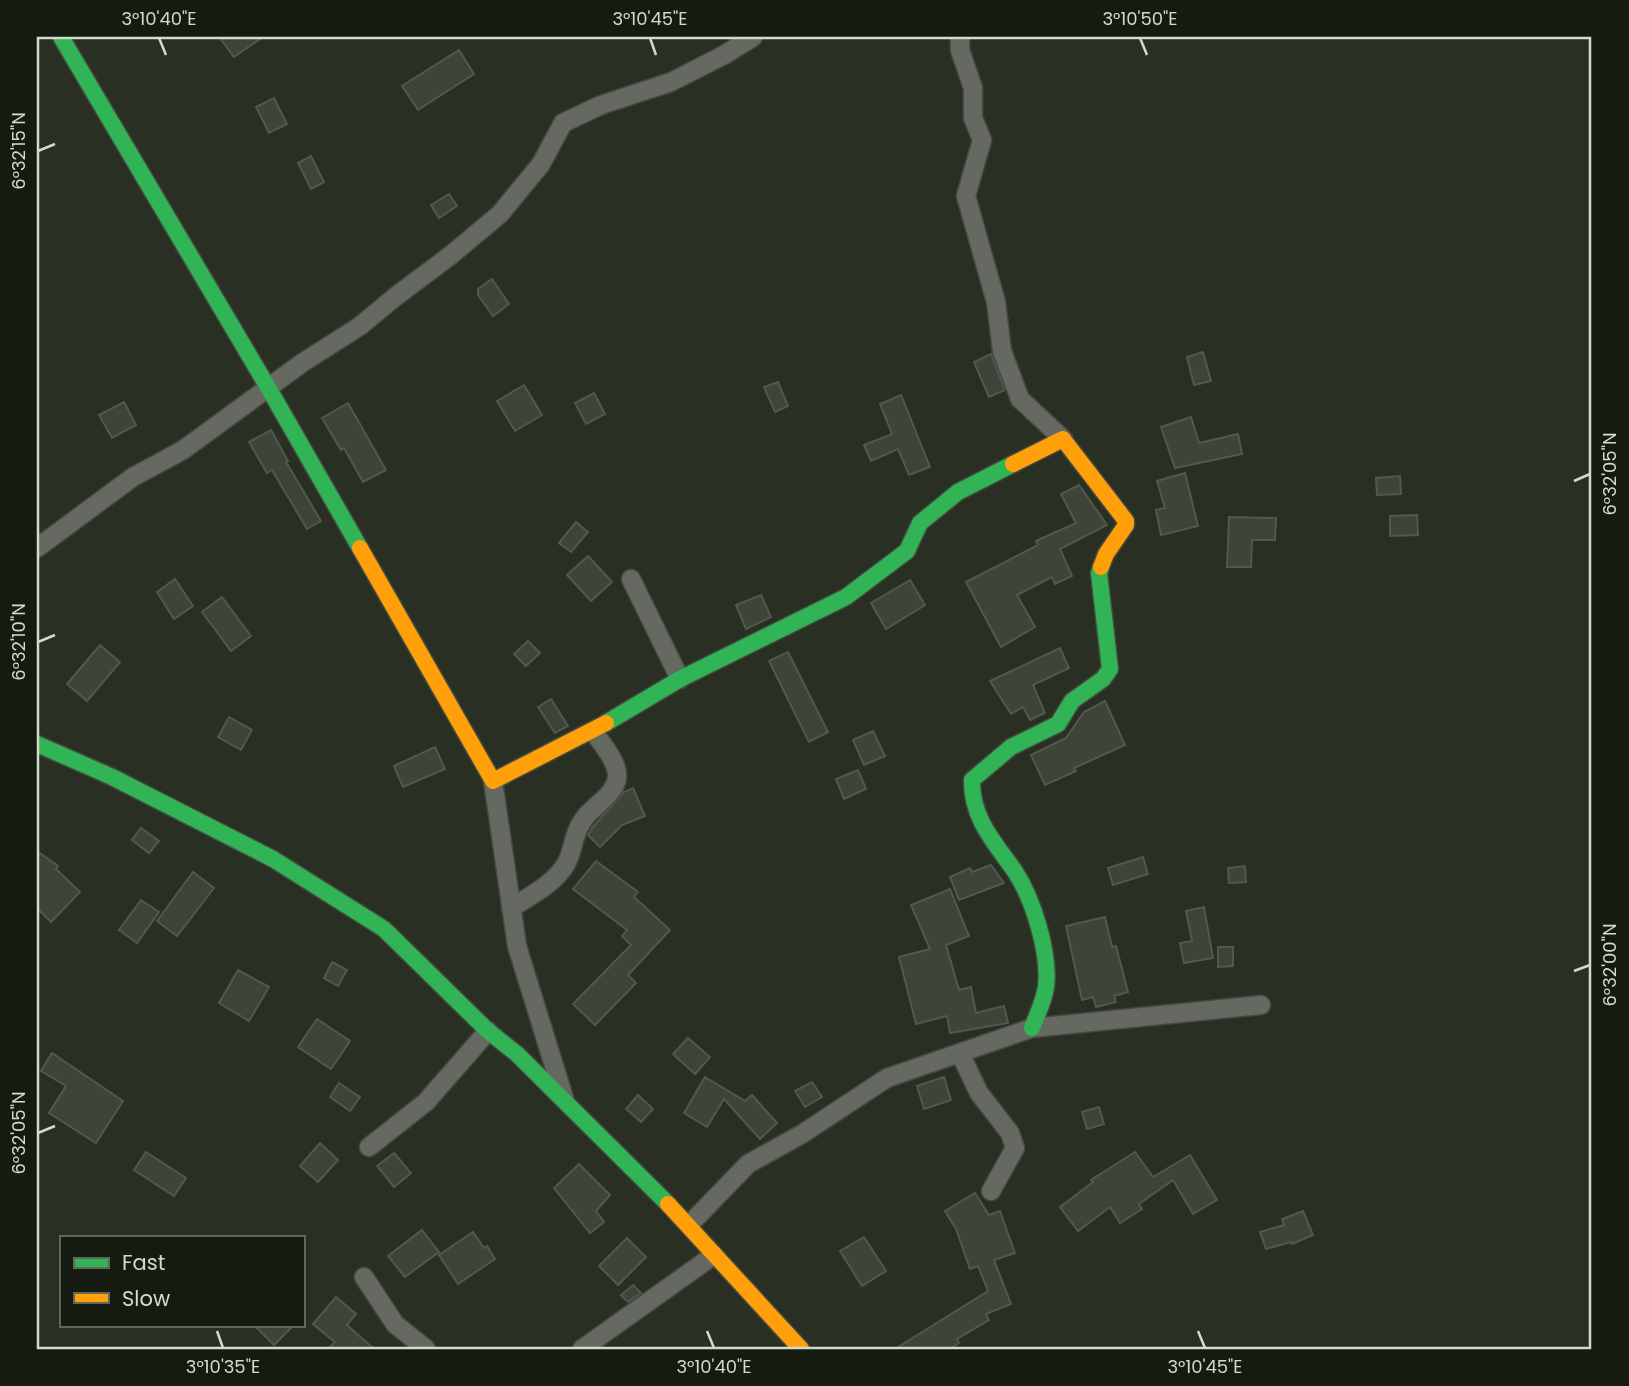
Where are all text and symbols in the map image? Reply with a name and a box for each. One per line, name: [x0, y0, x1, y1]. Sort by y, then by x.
text: 3°10'40"E: [121, 6, 197, 31]
text: 3°10'45"E: [612, 6, 688, 31]
text: 3°10'50"E: [1102, 6, 1178, 31]
text: 6°32'15"N: [6, 112, 31, 190]
text: 6°32'05"N: [1597, 432, 1622, 516]
text: 6°32'10"N: [6, 603, 31, 681]
text: 6°32'00"N: [1597, 923, 1622, 1007]
text: 6°32'05"N: [6, 1091, 31, 1175]
legend: [60, 1236, 304, 1326]
text: Fast: [122, 1248, 165, 1277]
text: Slow: [122, 1284, 170, 1313]
text: 3°10'35"E: [186, 1354, 260, 1379]
text: 3°10'40"E: [676, 1354, 752, 1379]
text: 3°10'45"E: [1167, 1354, 1243, 1379]

